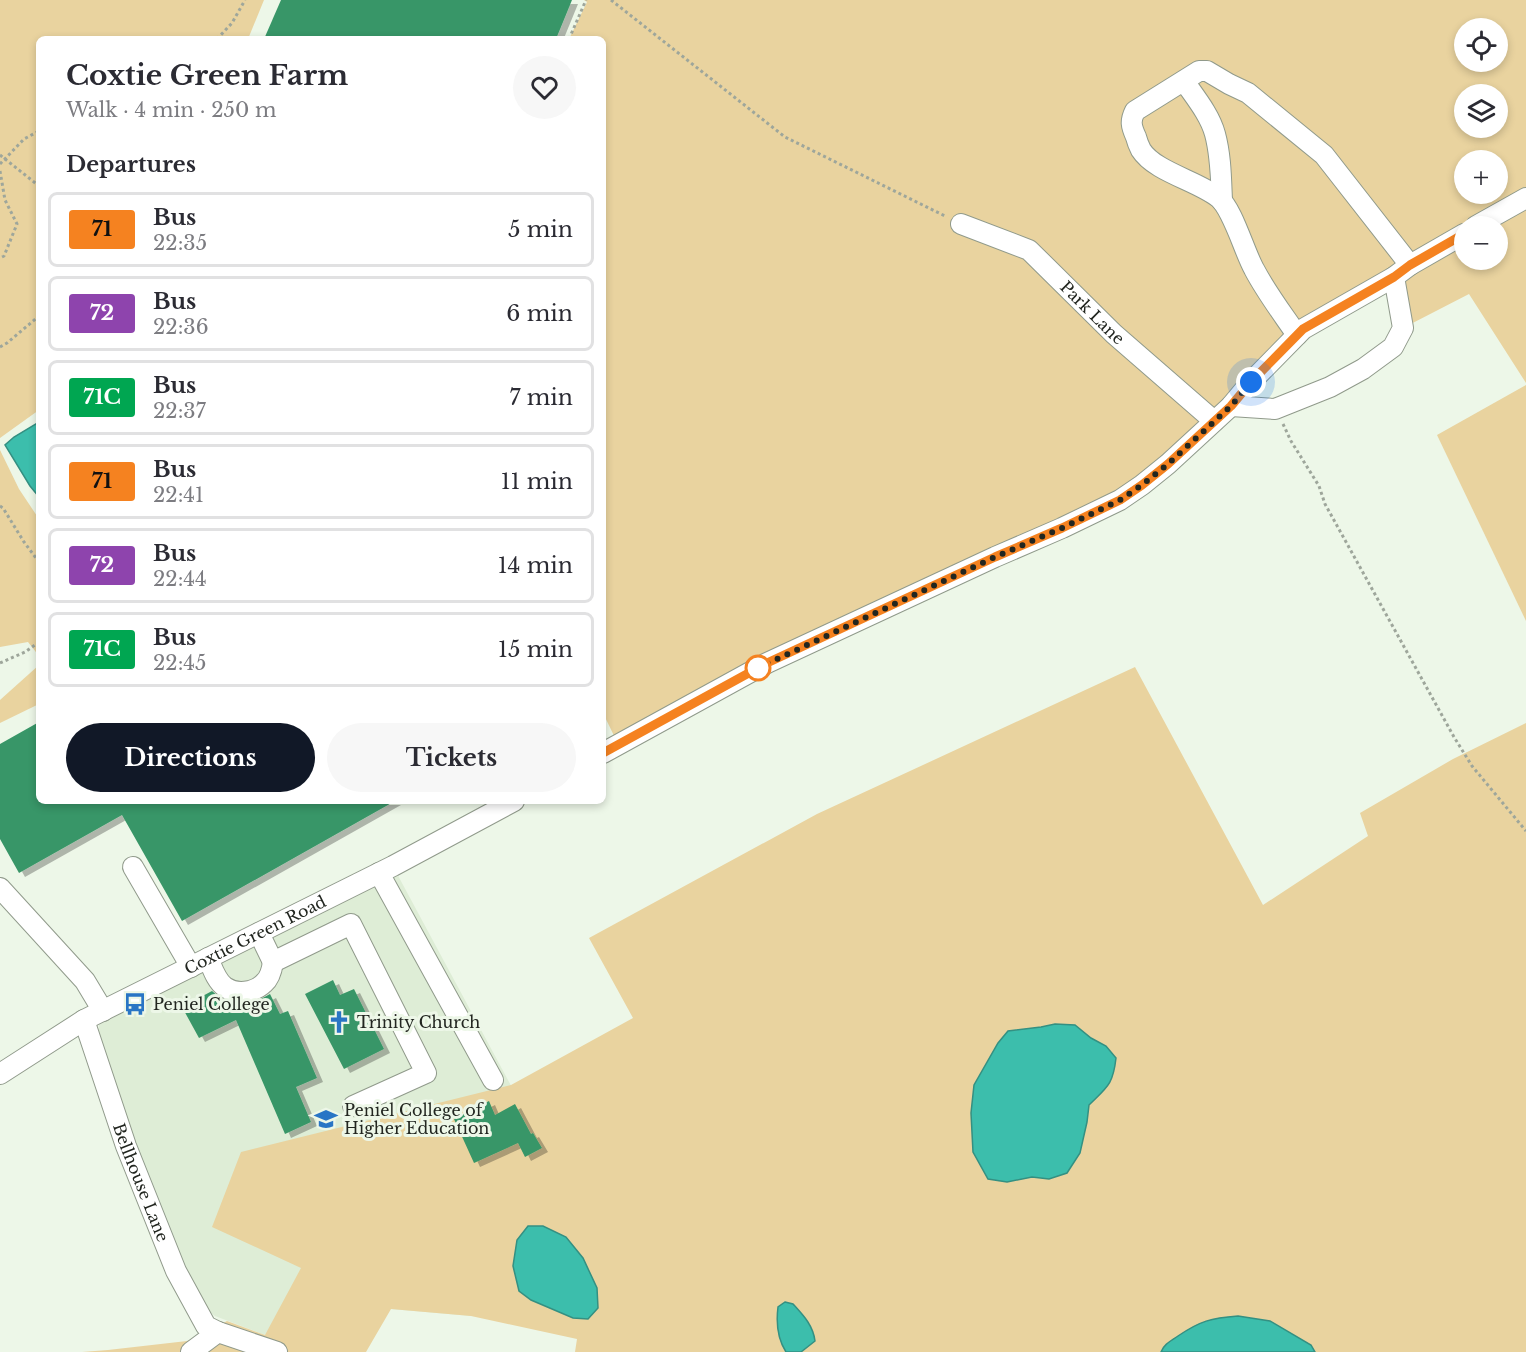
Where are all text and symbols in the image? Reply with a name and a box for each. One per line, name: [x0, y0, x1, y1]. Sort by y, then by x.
map controls: [1454, 18, 1508, 270]
button: locate: [1454, 18, 1508, 72]
button: heart: [513, 56, 576, 119]
text: Coxtie Green Farm: [66, 58, 348, 93]
button: layers: [1454, 84, 1508, 138]
text: Walk · 4 min · 250 m: [66, 98, 276, 122]
button: +: [1454, 150, 1508, 204]
text: Departures: [66, 151, 196, 178]
text: Bus: [153, 204, 196, 231]
text: 71: [92, 216, 112, 242]
text: 5 min: [508, 216, 573, 243]
button: −: [1454, 216, 1508, 270]
text: 22:35: [153, 231, 207, 255]
street label: Park Lane: [1056, 277, 1129, 349]
text: Bus: [153, 288, 196, 315]
text: 72: [90, 300, 114, 326]
text: 6 min: [506, 300, 573, 327]
text: 22:36: [153, 315, 209, 339]
your location: [1236, 367, 1266, 397]
text: Bus: [153, 372, 196, 399]
text: 71C: [83, 384, 121, 410]
text: 7 min: [509, 384, 573, 411]
text: 22:37: [153, 399, 206, 423]
text: Bus: [153, 456, 196, 483]
text: 71: [92, 468, 112, 494]
text: 11 min: [501, 468, 573, 495]
text: 22:41: [153, 483, 204, 507]
text: Bus: [153, 540, 196, 567]
text: 72: [90, 552, 114, 578]
text: 14 min: [498, 552, 573, 579]
text: 22:44: [153, 567, 207, 591]
text: Bus: [153, 624, 196, 651]
text: 71C: [83, 636, 121, 662]
text: 15 min: [498, 636, 573, 663]
text: 22:45: [153, 651, 206, 675]
unlabelled marker: [745, 655, 771, 681]
button: Directions: [66, 723, 315, 792]
button: Tickets: [327, 723, 576, 792]
street label: Coxtie Green Road: [181, 891, 329, 978]
bus stop icon: Peniel College: [122, 991, 148, 1017]
place label: Peniel College: [153, 994, 270, 1014]
church icon: Trinity Church: [326, 1009, 352, 1035]
place label: Trinity Church: [357, 1012, 480, 1032]
place label: Peniel College of Higher Education: [344, 1100, 489, 1138]
school or university icon: Peniel College of Higher Education: [313, 1106, 339, 1132]
street label: Bellhouse Lane: [109, 1120, 173, 1245]

